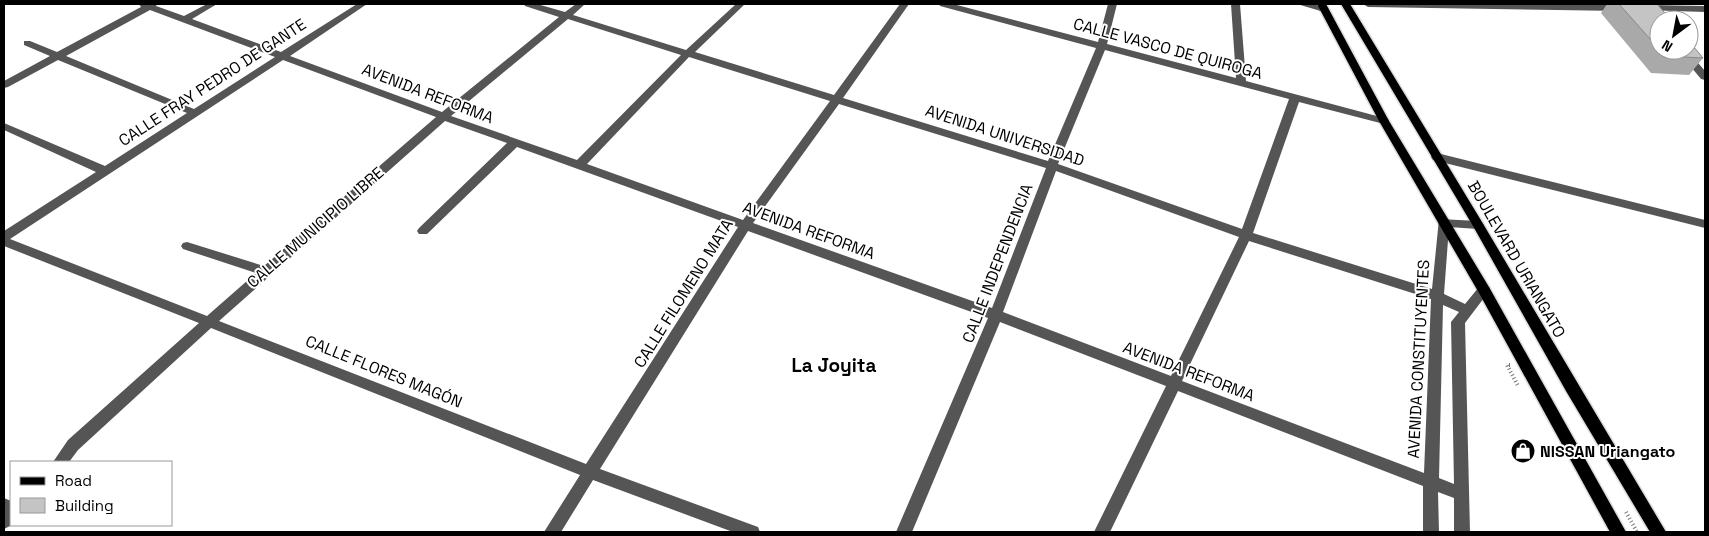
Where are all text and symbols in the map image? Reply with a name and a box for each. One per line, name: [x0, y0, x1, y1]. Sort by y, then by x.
north arrow: [1649, 10, 1699, 60]
street label: CALLE VASCO DE QUIROGA: [1071, 13, 1265, 84]
street label: CALLE FRAY PEDRO DE GANTE: [114, 14, 310, 151]
text: N: [1658, 36, 1676, 56]
street label: AVENIDA REFORMA: [359, 59, 497, 128]
street label: AVENIDA UNIVERSIDAD: [923, 100, 1087, 171]
street label: CALLE MUNICIPIO LIBRE: [243, 162, 388, 293]
street label: BOULEVARD URIANGATO: [1463, 177, 1570, 342]
street label: CALLE INDEPENDENCIA: [957, 181, 1038, 346]
street label: AVENIDA REFORMA: [740, 197, 878, 264]
street label: CALLE FILOMENO MATA: [629, 215, 738, 372]
street label: AVENIDA CONSTITUYENTES: [1403, 259, 1434, 459]
street label: CALLE FLORES MAGÓN: [302, 330, 465, 413]
street label: AVENIDA REFORMA: [1120, 337, 1258, 406]
district label: La Joyita: [791, 353, 877, 378]
shop icon: NISSAN Uriangato: [1510, 438, 1536, 464]
place label: NISSAN Uriangato: [1540, 441, 1676, 462]
legend: [10, 461, 172, 526]
text: Road: [55, 471, 92, 490]
text: Building: [55, 496, 114, 515]

